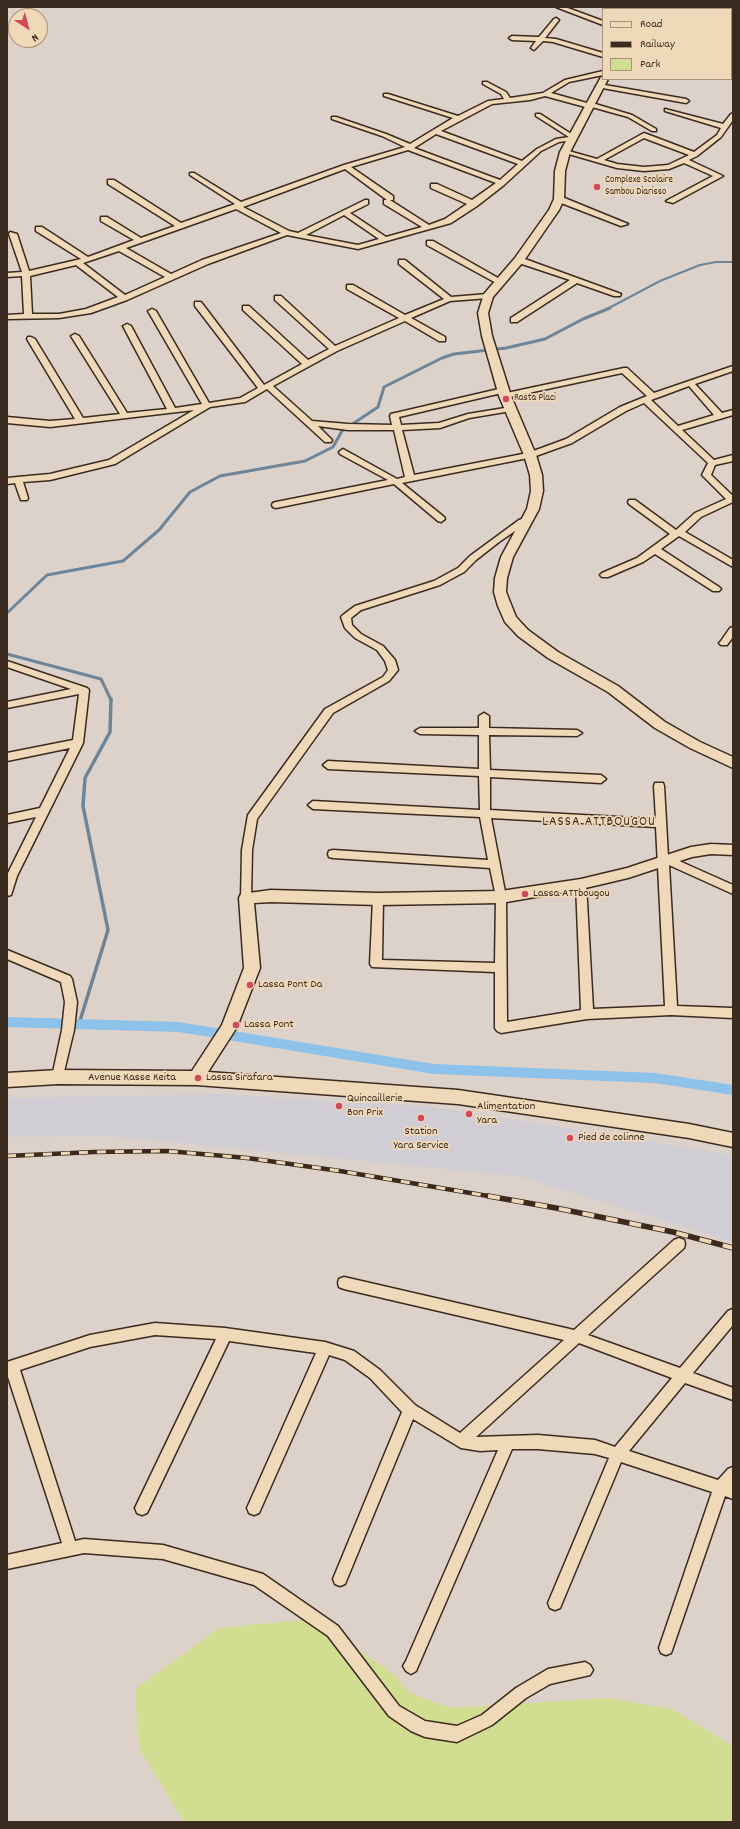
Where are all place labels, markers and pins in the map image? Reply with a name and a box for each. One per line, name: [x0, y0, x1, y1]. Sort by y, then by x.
place label: Complexe Scolaire Sambou Diarisso: [605, 175, 673, 198]
marker: Complexe Scolaire Sambou Diarisso: [592, 182, 602, 192]
place label: Rasta Placi: [514, 393, 556, 405]
marker: Rasta Placi: [501, 394, 511, 404]
place label: Lassa ATTbougou: [533, 887, 610, 901]
marker: Lassa ATTbougou: [520, 889, 530, 899]
place label: Lassa Pont Da: [258, 978, 322, 992]
marker: Lassa Pont Da: [245, 980, 255, 990]
place label: Lassa Pont: [244, 1018, 294, 1032]
marker: Lassa Pont: [231, 1020, 241, 1030]
place label: Lassa Sirafara: [206, 1071, 273, 1085]
marker: Lassa Sirafara: [193, 1073, 203, 1083]
place label: Quincaillerie Bon Prix: [347, 1092, 402, 1120]
place label: Alimentation Yara: [477, 1100, 535, 1128]
marker: Quincaillerie Bon Prix: [334, 1101, 344, 1111]
marker: Alimentation Yara: [464, 1109, 474, 1119]
marker: Station Yara Service: [416, 1113, 426, 1123]
place label: Station Yara Service: [393, 1125, 449, 1153]
place label: Pied de colinne: [578, 1131, 645, 1145]
marker: Pied de colinne: [565, 1133, 575, 1143]

